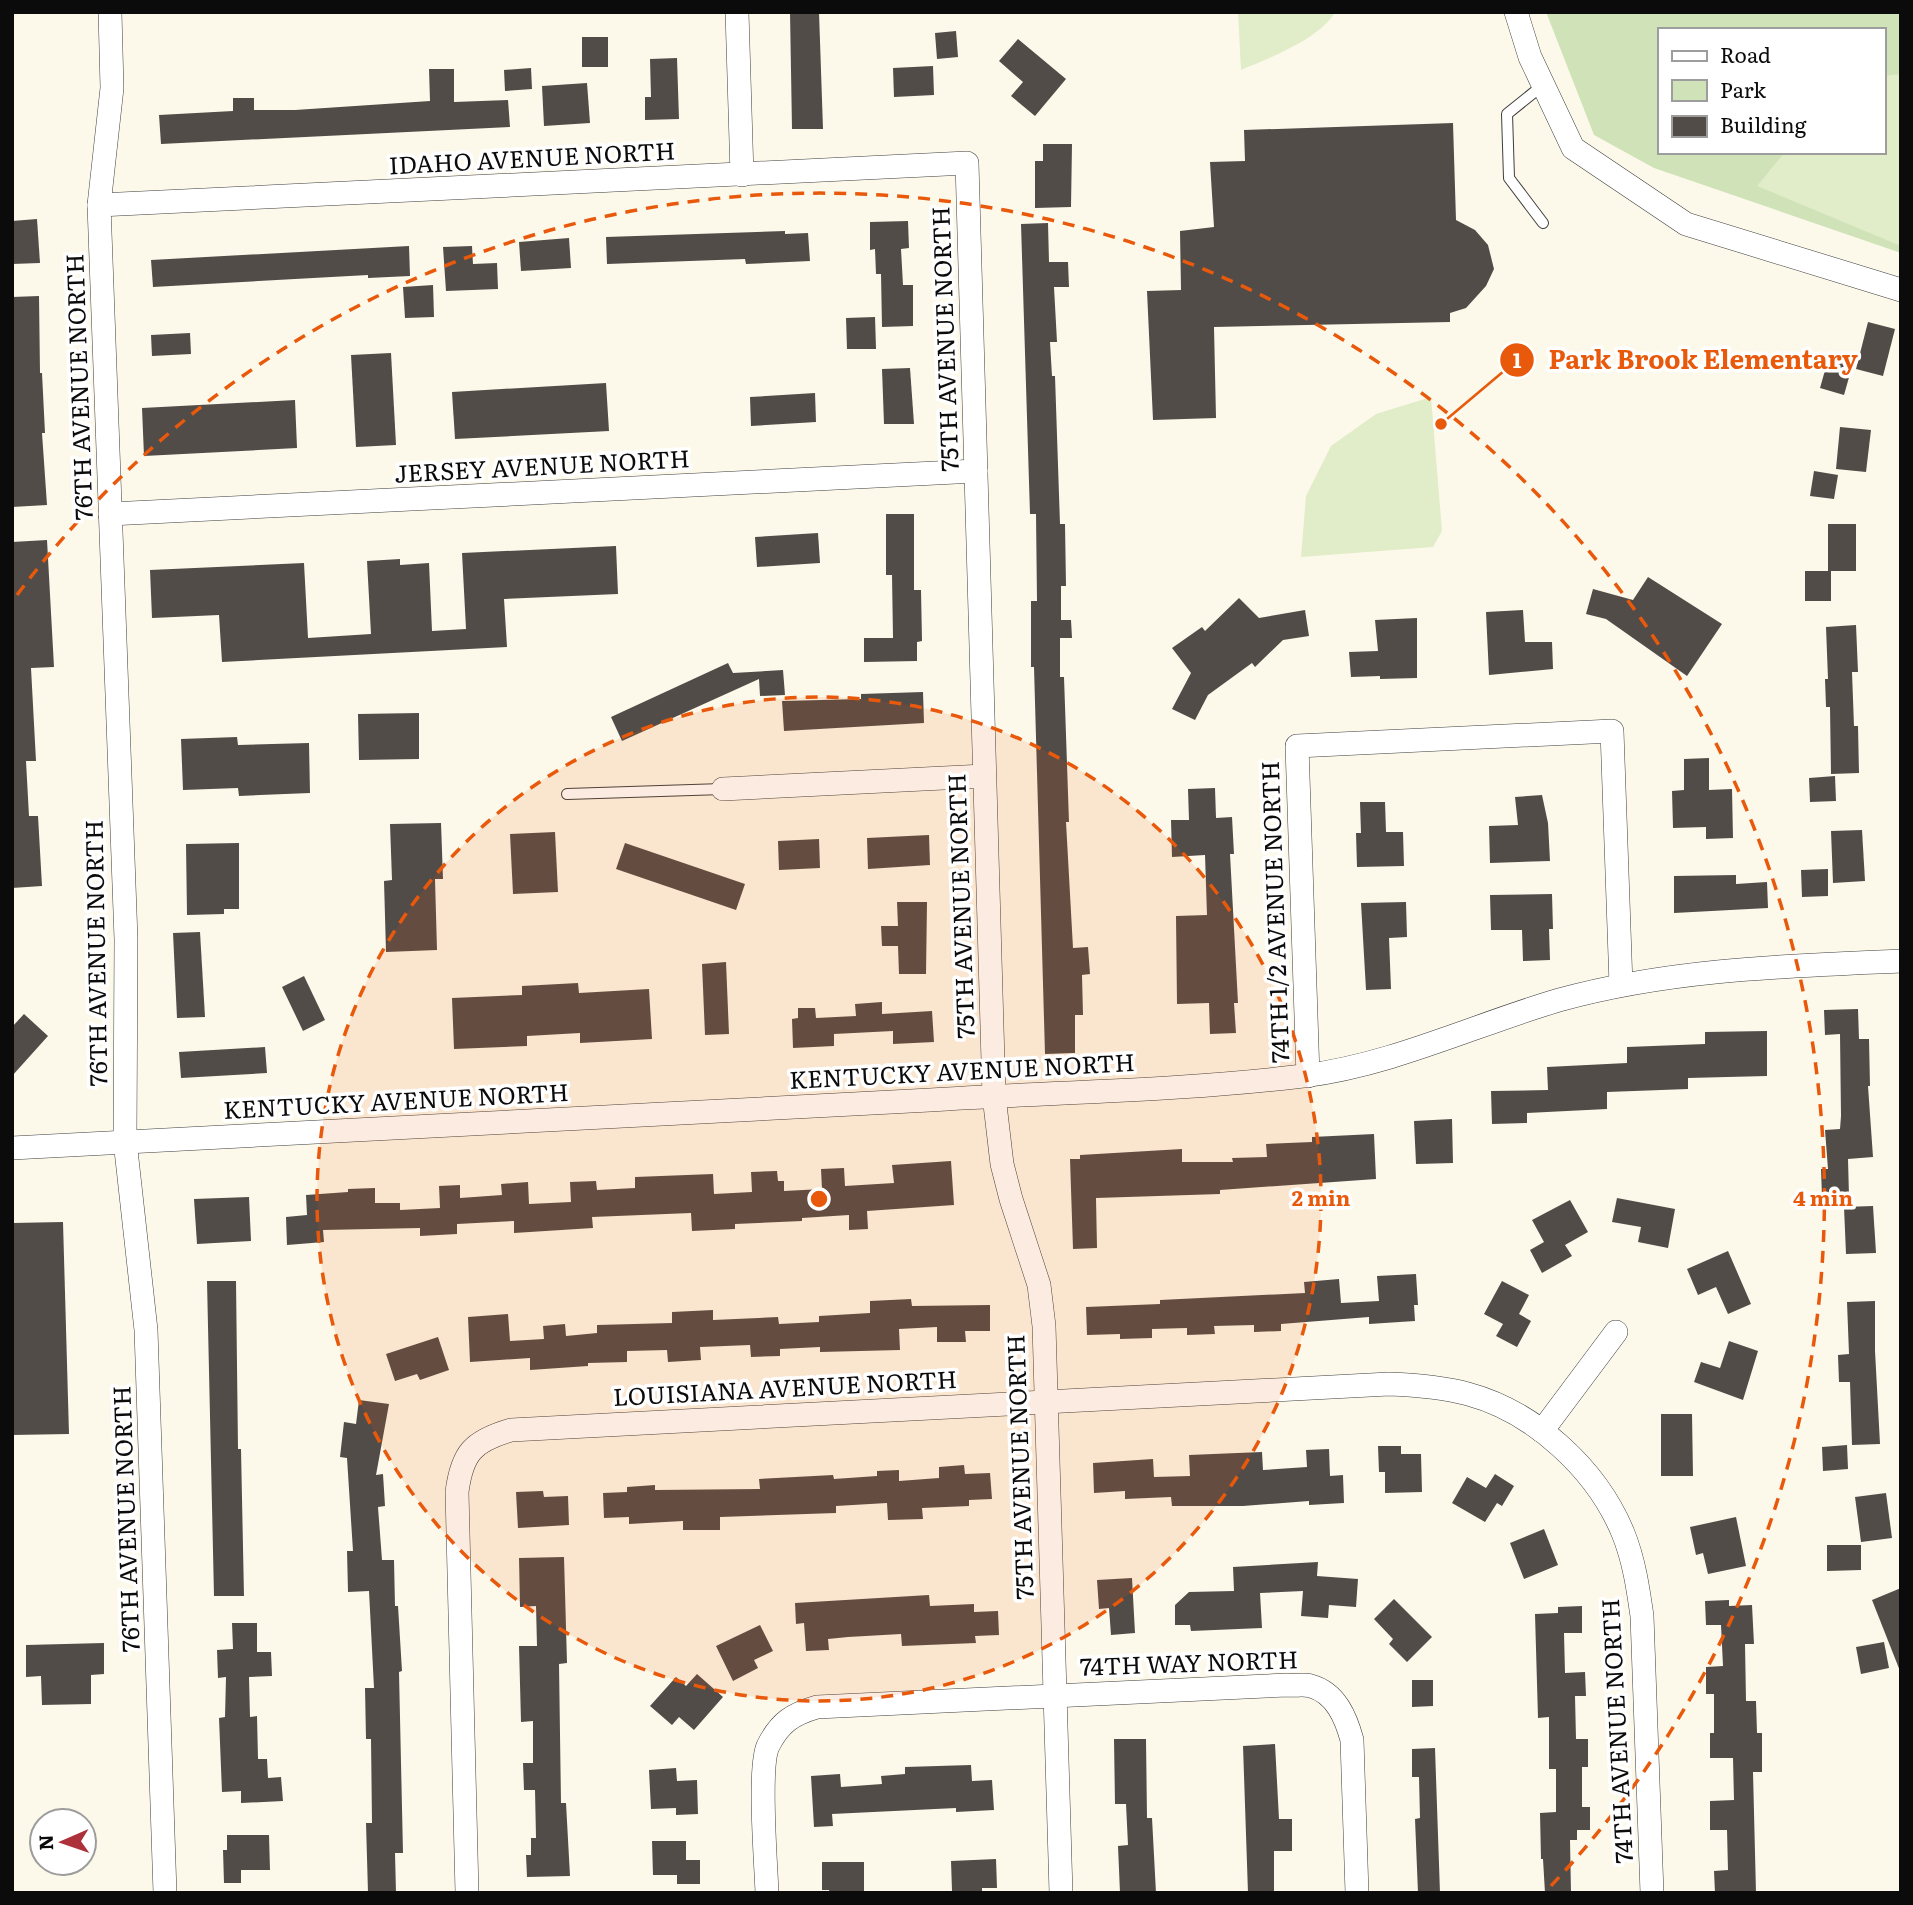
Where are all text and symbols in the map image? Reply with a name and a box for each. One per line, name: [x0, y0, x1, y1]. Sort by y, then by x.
legend: [1658, 28, 1885, 154]
text: Road: [1720, 38, 1771, 69]
text: Park: [1720, 73, 1766, 104]
text: Building: [1720, 108, 1807, 139]
street label: IDAHO AVENUE NORTH: [388, 132, 676, 181]
street label: 75TH AVENUE NORTH: [921, 206, 966, 472]
street label: 76TH AVENUE NORTH: [55, 253, 100, 521]
callout: Park Brook Elementary: [1499, 337, 1872, 384]
text: Park Brook Elementary: [1548, 338, 1858, 377]
text: 1: [1513, 343, 1522, 374]
street label: JERSEY AVENUE NORTH: [393, 439, 691, 490]
street label: 74TH 1/2 AVENUE NORTH: [1251, 760, 1296, 1064]
street label: 75TH AVENUE NORTH: [937, 773, 982, 1039]
street label: 76TH AVENUE NORTH: [75, 819, 114, 1087]
street label: KENTUCKY AVENUE NORTH: [788, 1043, 1136, 1096]
street label: KENTUCKY AVENUE NORTH: [222, 1073, 570, 1126]
text: 2 min: [1292, 1181, 1351, 1212]
text: 4 min: [1793, 1181, 1853, 1212]
centre of rings: [807, 1187, 831, 1211]
street label: 75TH AVENUE NORTH: [996, 1334, 1041, 1600]
street label: LOUISIANA AVENUE NORTH: [612, 1360, 958, 1413]
street label: 76TH AVENUE NORTH: [102, 1385, 147, 1653]
street label: 74TH AVENUE NORTH: [1591, 1598, 1640, 1865]
street label: 74TH WAY NORTH: [1079, 1640, 1299, 1683]
north arrow: [28, 1807, 98, 1877]
text: N: [31, 1834, 59, 1851]

